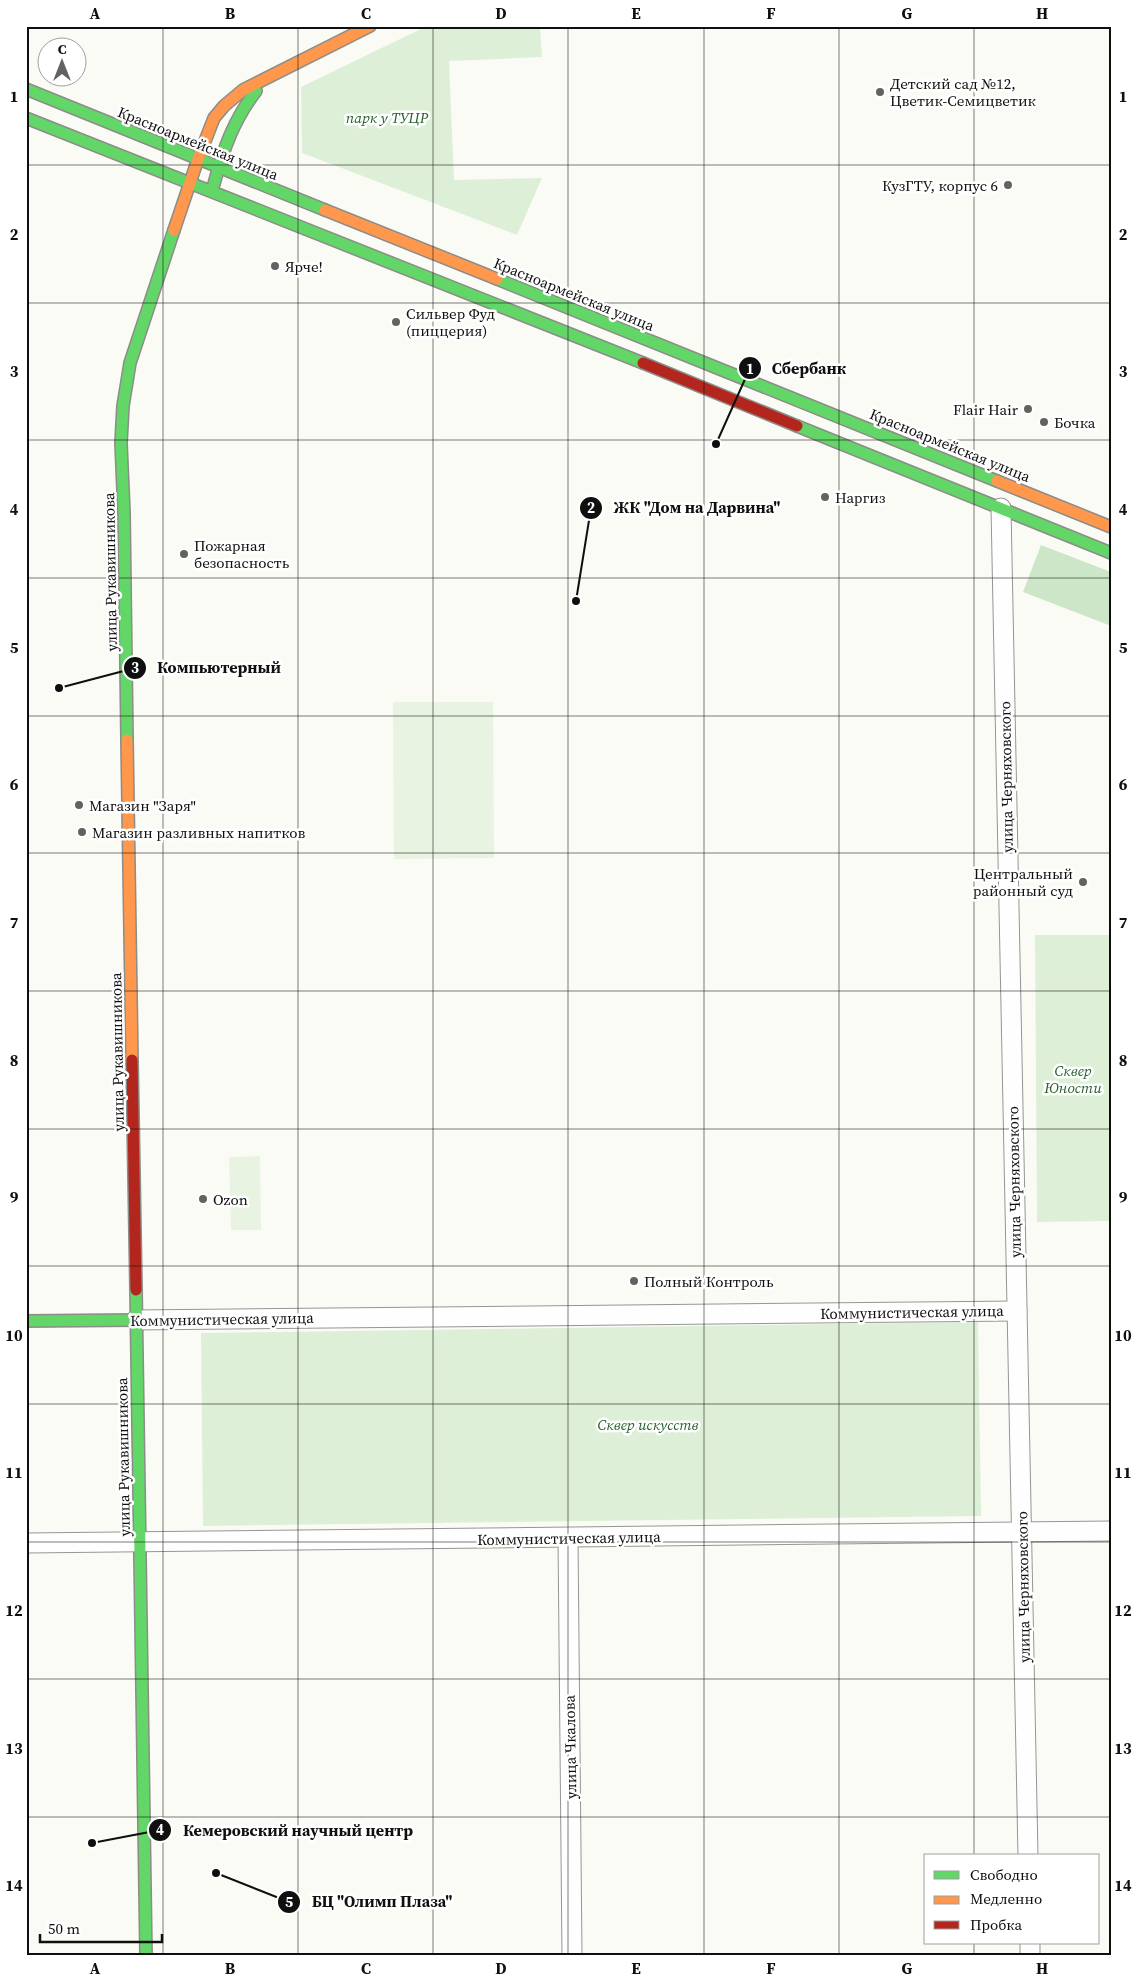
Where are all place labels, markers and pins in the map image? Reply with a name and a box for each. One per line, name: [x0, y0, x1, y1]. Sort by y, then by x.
place label: Детский сад №12, Цветик-Семицветик: [890, 73, 1037, 111]
marker: Детский сад №12, Цветик-Семицветик: [874, 86, 886, 98]
place label: КузГТУ, корпус 6: [882, 175, 998, 196]
marker: КузГТУ, корпус 6: [1002, 179, 1014, 191]
place label: Ярче!: [285, 256, 323, 277]
marker: Ярче!: [269, 260, 281, 272]
place label: Сильвер Фуд (пиццерия): [406, 303, 495, 341]
marker: Сильвер Фуд (пиццерия): [390, 316, 402, 328]
callout: Сбербанк: [737, 353, 856, 384]
place label: Flair Hair: [953, 399, 1019, 420]
marker: Flair Hair: [1022, 403, 1034, 415]
place label: Бочка: [1054, 412, 1096, 433]
marker: Бочка: [1038, 416, 1050, 428]
place label: Наргиз: [835, 487, 885, 508]
marker: Наргиз: [819, 491, 831, 503]
callout: ЖК "Дом на Дарвина": [579, 492, 790, 523]
place label: Пожарная безопасность: [194, 535, 290, 573]
marker: Пожарная безопасность: [178, 548, 190, 560]
callout: Компьютерный: [122, 652, 291, 683]
place label: Магазин "Заря": [89, 795, 196, 816]
marker: Магазин "Заря": [73, 799, 85, 811]
place label: Магазин разливных напитков: [92, 822, 305, 843]
marker: Магазин разливных напитков: [76, 826, 88, 838]
place label: Центральный районный суд: [973, 863, 1073, 901]
marker: Центральный районный суд: [1077, 876, 1089, 888]
place label: Ozon: [213, 1189, 248, 1210]
marker: Ozon: [197, 1193, 209, 1205]
place label: Полный Контроль: [644, 1271, 774, 1292]
marker: Полный Контроль: [628, 1275, 640, 1287]
callout: Кемеровский научный центр: [148, 1815, 423, 1846]
callout: БЦ "Олимп Плаза": [276, 1886, 462, 1917]

